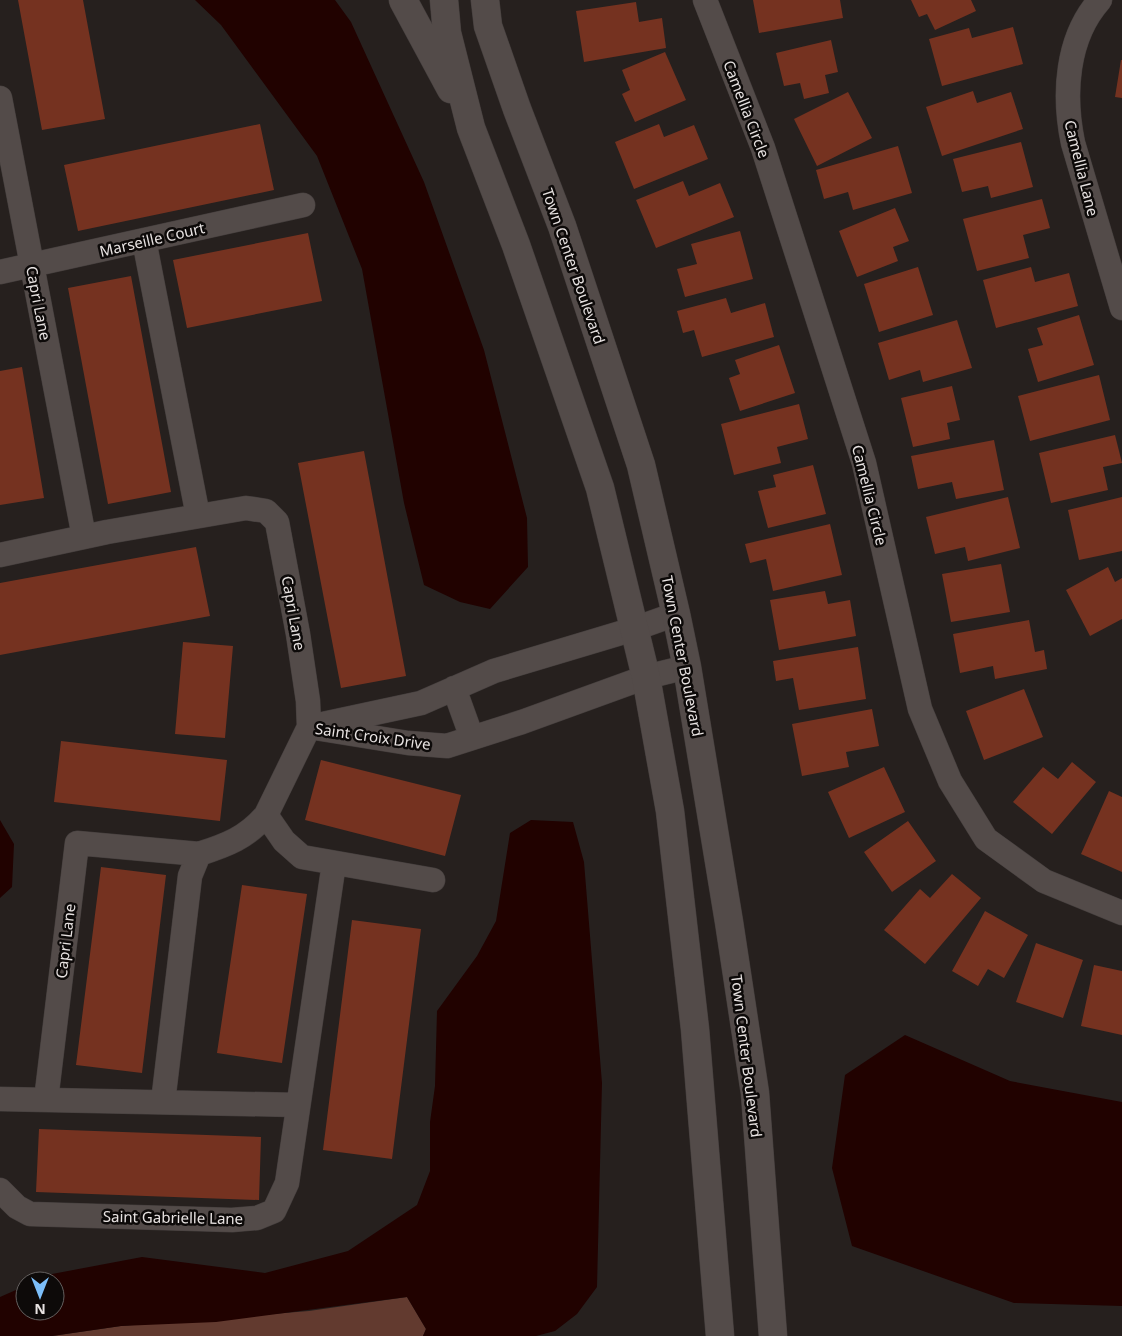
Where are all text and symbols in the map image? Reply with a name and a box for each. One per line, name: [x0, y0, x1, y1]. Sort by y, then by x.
street label: Camellia Circle: [719, 57, 775, 161]
street label: Camellia Lane: [1060, 118, 1104, 218]
street label: Town Center Boulevard: [538, 185, 610, 347]
street label: Marseille Court: [97, 217, 207, 261]
street label: Capri Lane: [22, 264, 56, 342]
street label: Camellia Circle: [848, 443, 892, 547]
street label: Capri Lane: [278, 574, 310, 652]
street label: Town Center Boulevard: [658, 574, 708, 738]
street label: Saint Croix Drive: [314, 718, 432, 754]
street label: Capri Lane: [50, 903, 80, 979]
street label: Town Center Boulevard: [727, 974, 767, 1138]
street label: Saint Gabrielle Lane: [103, 1206, 243, 1228]
north arrow: [15, 1271, 65, 1321]
text: N: [34, 1300, 46, 1319]

